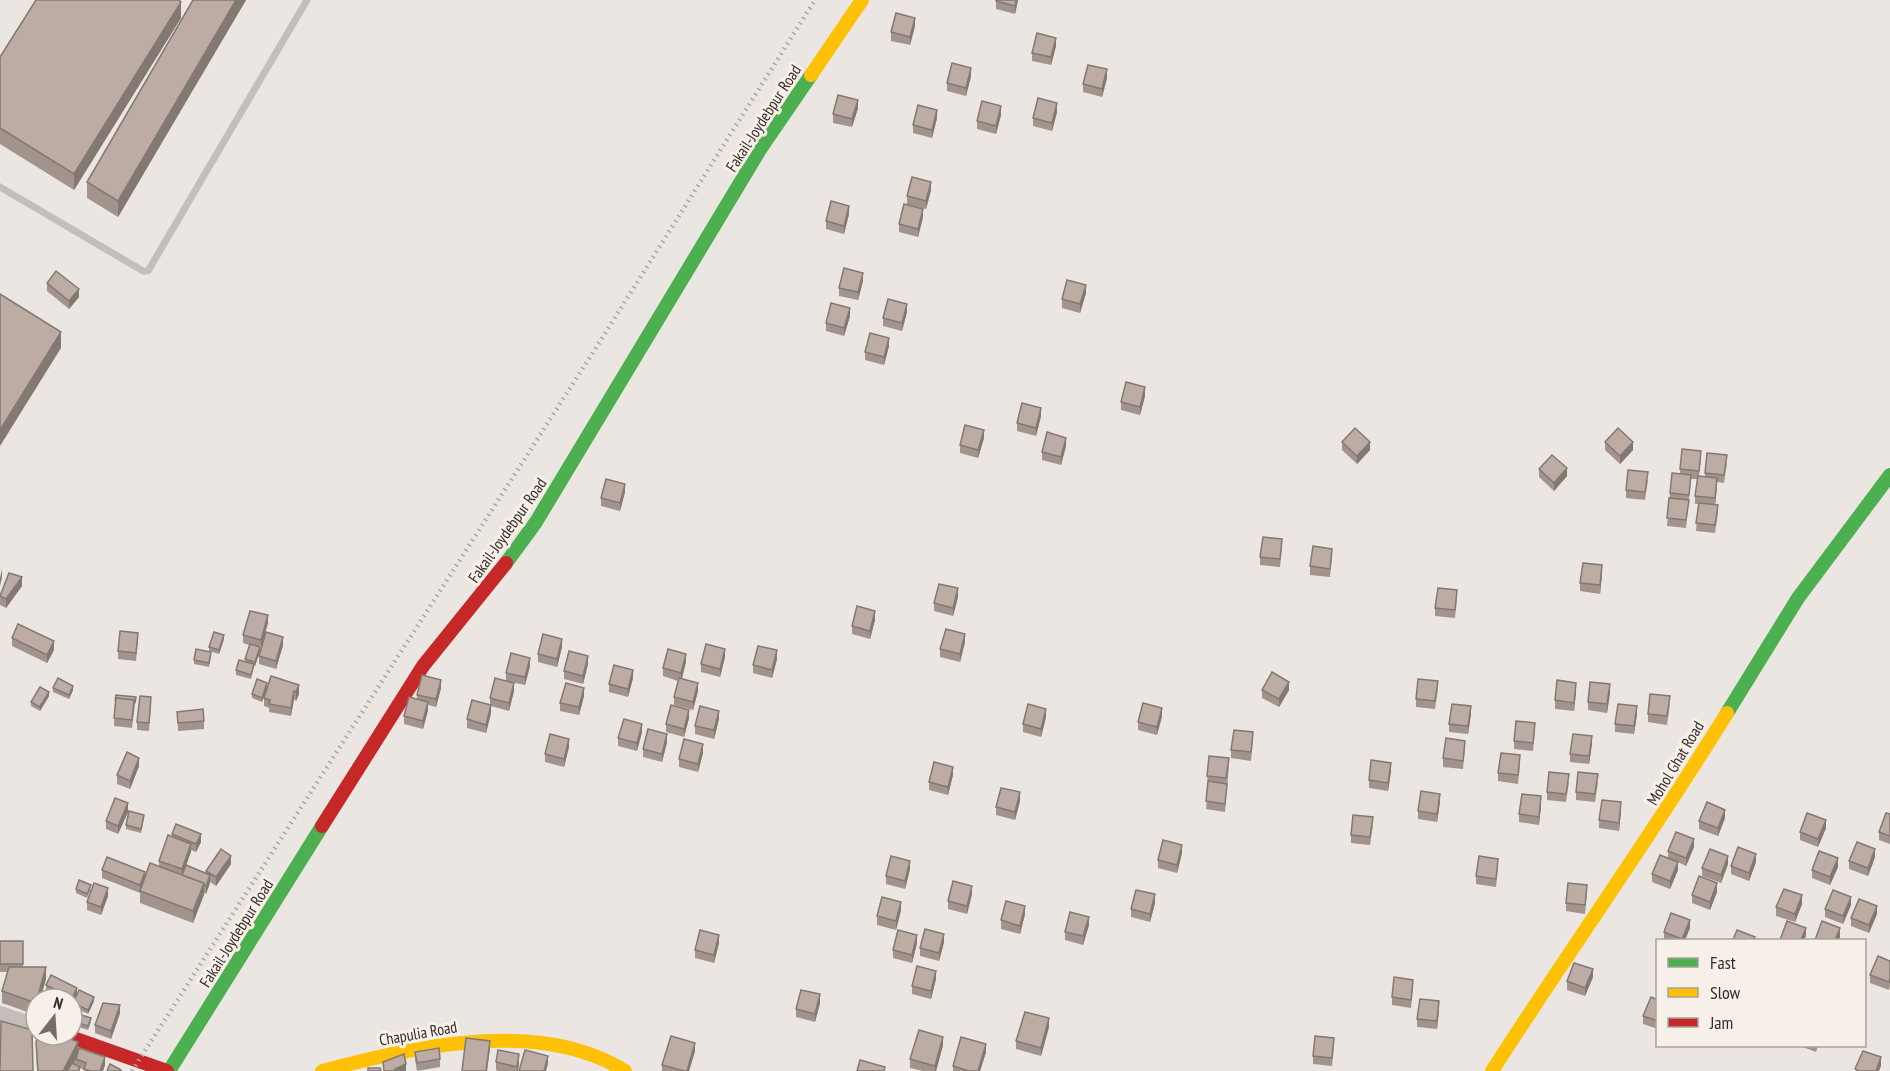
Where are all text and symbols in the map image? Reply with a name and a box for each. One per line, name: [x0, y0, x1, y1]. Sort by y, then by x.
street label: Fakail-Joydebpur Road: [721, 61, 805, 175]
street label: Fakail-Joydebpur Road: [463, 474, 551, 586]
street label: Mohol Ghat Road: [1642, 717, 1708, 809]
street label: Fakail-Joydebpur Road: [195, 875, 277, 991]
legend: [1656, 939, 1866, 1047]
text: Fast: [1710, 951, 1736, 974]
text: Slow: [1710, 981, 1741, 1004]
north arrow: [24, 987, 84, 1047]
text: N: [51, 992, 65, 1013]
text: Jam: [1709, 1011, 1733, 1034]
street label: Chapulia Road: [377, 1016, 459, 1050]

